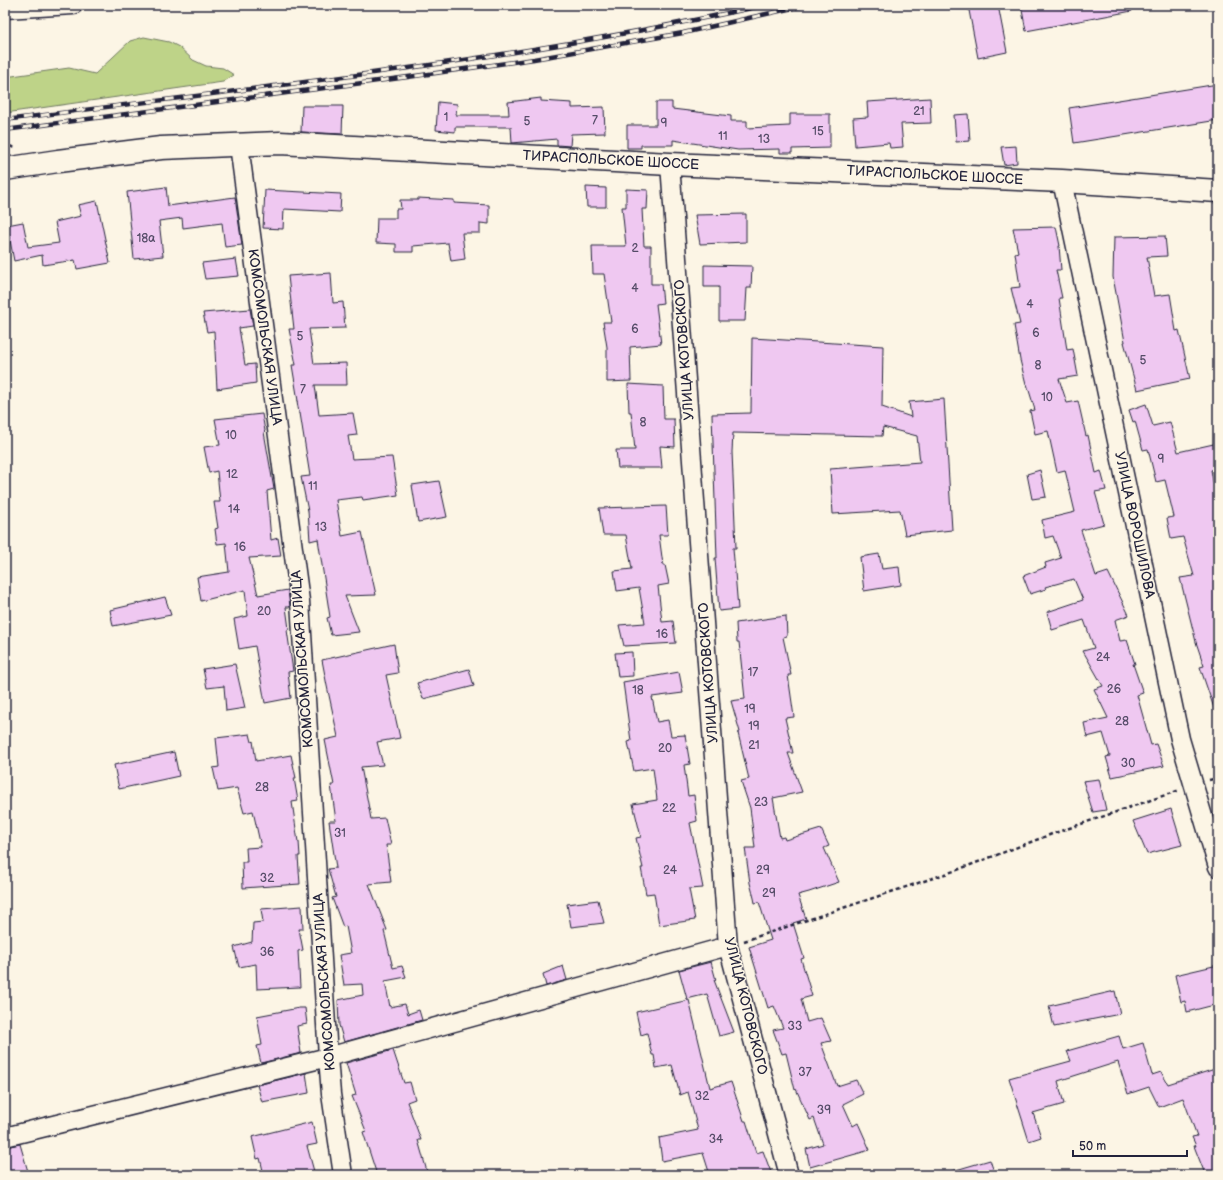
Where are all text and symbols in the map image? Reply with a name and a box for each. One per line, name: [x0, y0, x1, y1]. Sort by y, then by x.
house number: 21: [913, 104, 925, 119]
house number: 1: [444, 110, 448, 125]
house number: 7: [592, 113, 598, 128]
house number: 5: [524, 114, 531, 129]
house number: 9: [661, 116, 668, 131]
house number: 15: [812, 124, 824, 139]
house number: 11: [718, 129, 728, 144]
house number: 13: [758, 132, 770, 147]
street label: ТИРАСПОЛЬСКОЕ ШОССЕ: [522, 147, 700, 173]
street label: ТИРАСПОЛЬСКОЕ ШОССЕ: [846, 162, 1024, 188]
house number: 18а: [137, 231, 155, 246]
house number: 2: [631, 241, 639, 256]
street label: КОМСОМОЛЬСКАЯ УЛИЦА: [244, 248, 286, 427]
street label: УЛИЦА КОТОВСКОГО: [671, 279, 697, 421]
house number: 4: [631, 281, 639, 296]
house number: 4: [1026, 297, 1034, 312]
house number: 6: [631, 322, 639, 337]
house number: 6: [1032, 326, 1040, 341]
house number: 5: [297, 329, 304, 344]
house number: 5: [1140, 353, 1147, 368]
house number: 8: [1035, 358, 1042, 373]
house number: 7: [300, 382, 306, 397]
house number: 10: [1041, 390, 1053, 405]
house number: 8: [640, 415, 647, 430]
house number: 10: [225, 428, 237, 443]
street label: УЛИЦА ВОРОШИЛОВА: [1111, 450, 1159, 600]
house number: 9: [1158, 452, 1165, 467]
house number: 12: [226, 467, 238, 482]
house number: 11: [308, 479, 318, 494]
house number: 14: [228, 502, 241, 517]
house number: 13: [315, 520, 327, 535]
house number: 16: [234, 540, 246, 555]
street label: КОМСОМОЛЬСКАЯ УЛИЦА: [287, 569, 317, 748]
street label: УЛИЦА КОТОВСКОГО: [695, 602, 721, 744]
house number: 20: [257, 604, 271, 619]
house number: 16: [656, 627, 668, 642]
house number: 24: [1096, 650, 1111, 665]
house number: 17: [748, 665, 758, 680]
house number: 26: [1107, 682, 1121, 697]
house number: 18: [632, 683, 644, 698]
house number: 19: [744, 702, 756, 717]
house number: 28: [1115, 714, 1129, 729]
house number: 19: [748, 719, 760, 734]
house number: 21: [748, 738, 760, 753]
house number: 20: [658, 741, 672, 756]
house number: 30: [1121, 756, 1135, 771]
house number: 28: [255, 780, 269, 795]
house number: 23: [754, 795, 768, 810]
house number: 22: [662, 801, 676, 816]
house number: 31: [334, 826, 346, 841]
house number: 24: [663, 863, 678, 878]
house number: 29: [756, 863, 770, 878]
house number: 32: [260, 871, 274, 886]
house number: 29: [762, 886, 776, 901]
street label: КОМСОМОЛЬСКАЯ УЛИЦА: [309, 892, 339, 1071]
street label: УЛИЦА КОТОВСКОГО: [721, 935, 771, 1077]
house number: 36: [260, 945, 274, 960]
house number: 33: [788, 1019, 802, 1034]
house number: 37: [798, 1065, 812, 1080]
house number: 32: [695, 1089, 709, 1104]
house number: 39: [817, 1103, 831, 1118]
house number: 34: [709, 1132, 724, 1147]
scale bar: [1073, 1132, 1187, 1158]
text: 50 m: [1079, 1139, 1106, 1154]

